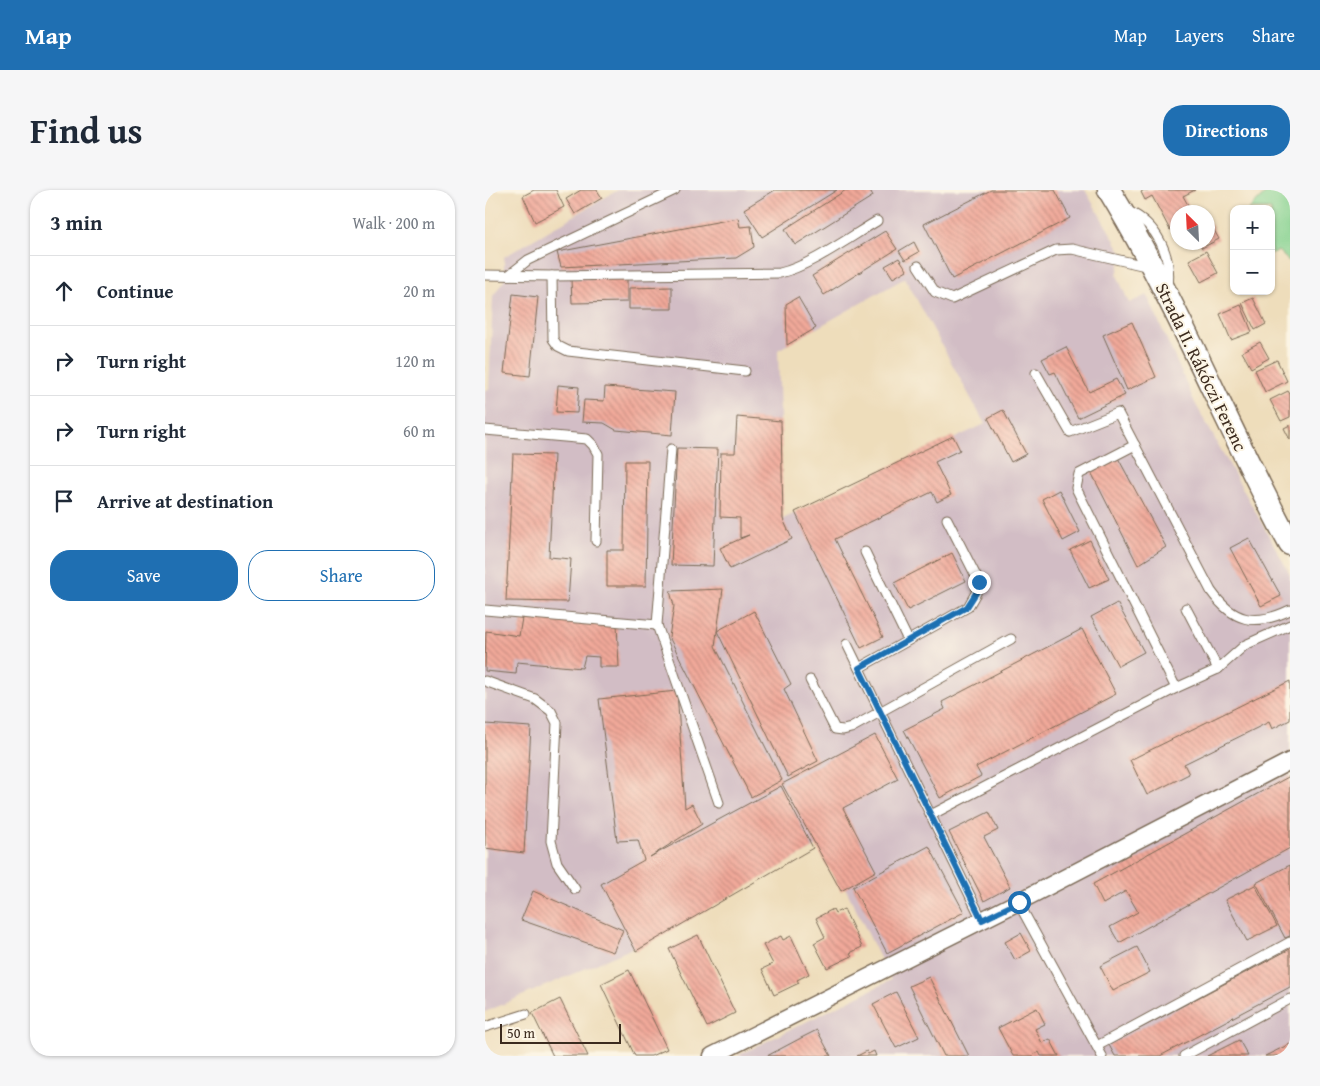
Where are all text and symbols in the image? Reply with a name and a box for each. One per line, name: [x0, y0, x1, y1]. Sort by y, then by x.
text: Map: [25, 18, 72, 53]
text: Map: [1114, 22, 1147, 49]
text: Layers: [1175, 22, 1224, 49]
text: Share: [1252, 22, 1295, 49]
text: Find us: [30, 105, 143, 156]
button: Directions: [1163, 105, 1290, 156]
north arrow: [1170, 205, 1215, 250]
map controls: [1230, 205, 1275, 295]
button: +: [1230, 205, 1275, 250]
text: 3 min: [50, 207, 102, 238]
text: Walk · 200 m: [352, 211, 435, 235]
button: −: [1230, 250, 1275, 295]
icon: ahead: [50, 277, 78, 305]
text: Continue: [97, 277, 174, 305]
street label: Strada II. Rákóczi Ferenc: [1149, 278, 1254, 456]
text: 20 m: [403, 279, 435, 303]
icon: right: [50, 347, 78, 375]
text: Turn right: [97, 347, 186, 375]
text: 120 m: [395, 349, 435, 373]
icon: right: [50, 417, 78, 445]
text: Turn right: [97, 417, 186, 445]
text: 60 m: [403, 419, 435, 443]
icon: arrive: [50, 487, 78, 515]
text: Arrive at destination: [97, 487, 273, 515]
button: Save: [50, 550, 238, 601]
button: Share: [248, 550, 435, 601]
route end: [968, 571, 991, 594]
route start: [1008, 891, 1031, 914]
scale bar: [500, 1021, 621, 1044]
text: 50 m: [507, 1023, 535, 1043]

